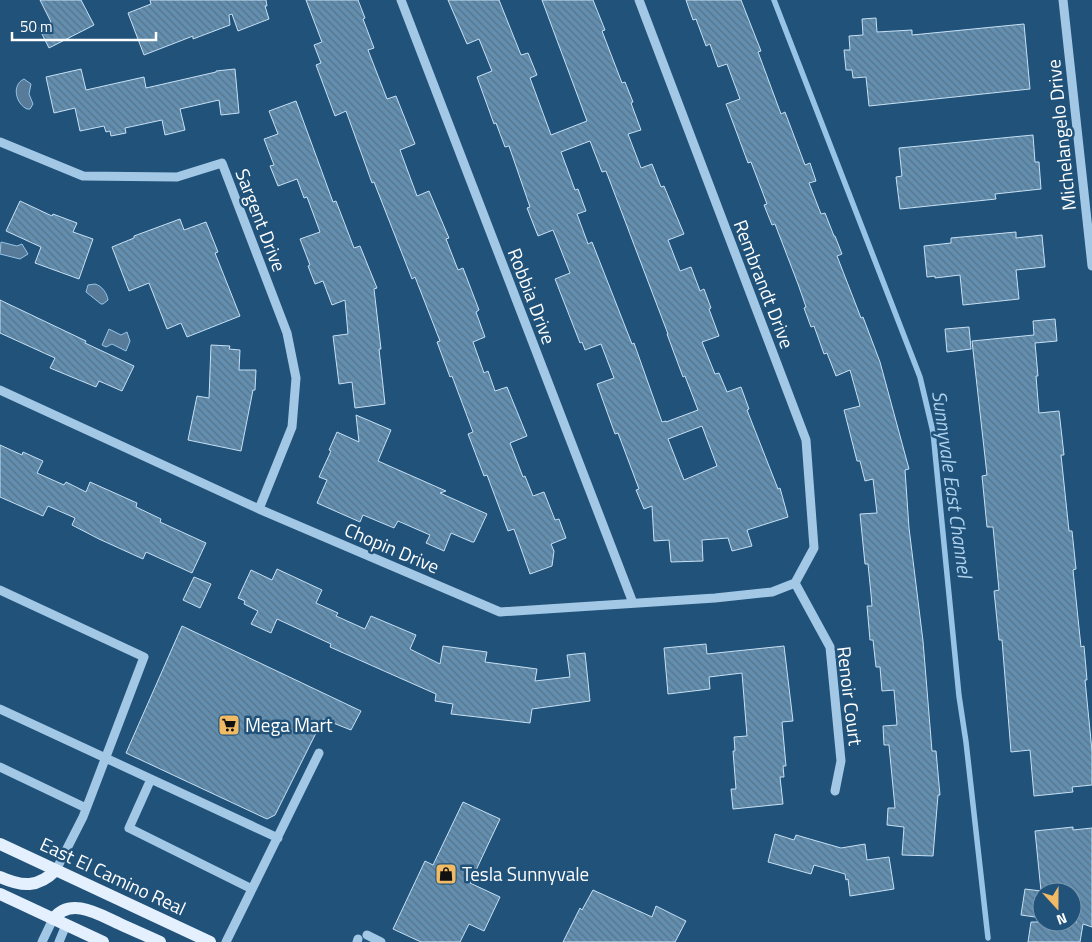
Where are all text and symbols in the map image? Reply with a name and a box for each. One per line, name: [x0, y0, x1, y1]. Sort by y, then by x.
scale bar: [12, 10, 156, 42]
text: 50 m: [20, 15, 53, 38]
street label: Michelangelo Drive: [1038, 58, 1083, 212]
street label: Sargent Drive: [229, 164, 294, 276]
street label: Rembrandt Drive: [727, 215, 802, 352]
street label: Robbia Drive: [501, 243, 564, 348]
water label: Sunnyvale East Channel: [924, 389, 981, 582]
street label: Chopin Drive: [340, 515, 444, 581]
street label: Renoir Court: [830, 645, 871, 748]
place label: Mega Mart: [245, 710, 333, 739]
supermarket icon: Mega Mart: [217, 713, 241, 737]
street label: East El Camino Real: [35, 829, 191, 922]
place label: Tesla Sunnyvale: [462, 859, 589, 888]
shop icon: Tesla Sunnyvale: [434, 862, 458, 886]
north arrow: [1032, 882, 1082, 932]
text: N: [1054, 908, 1070, 931]

